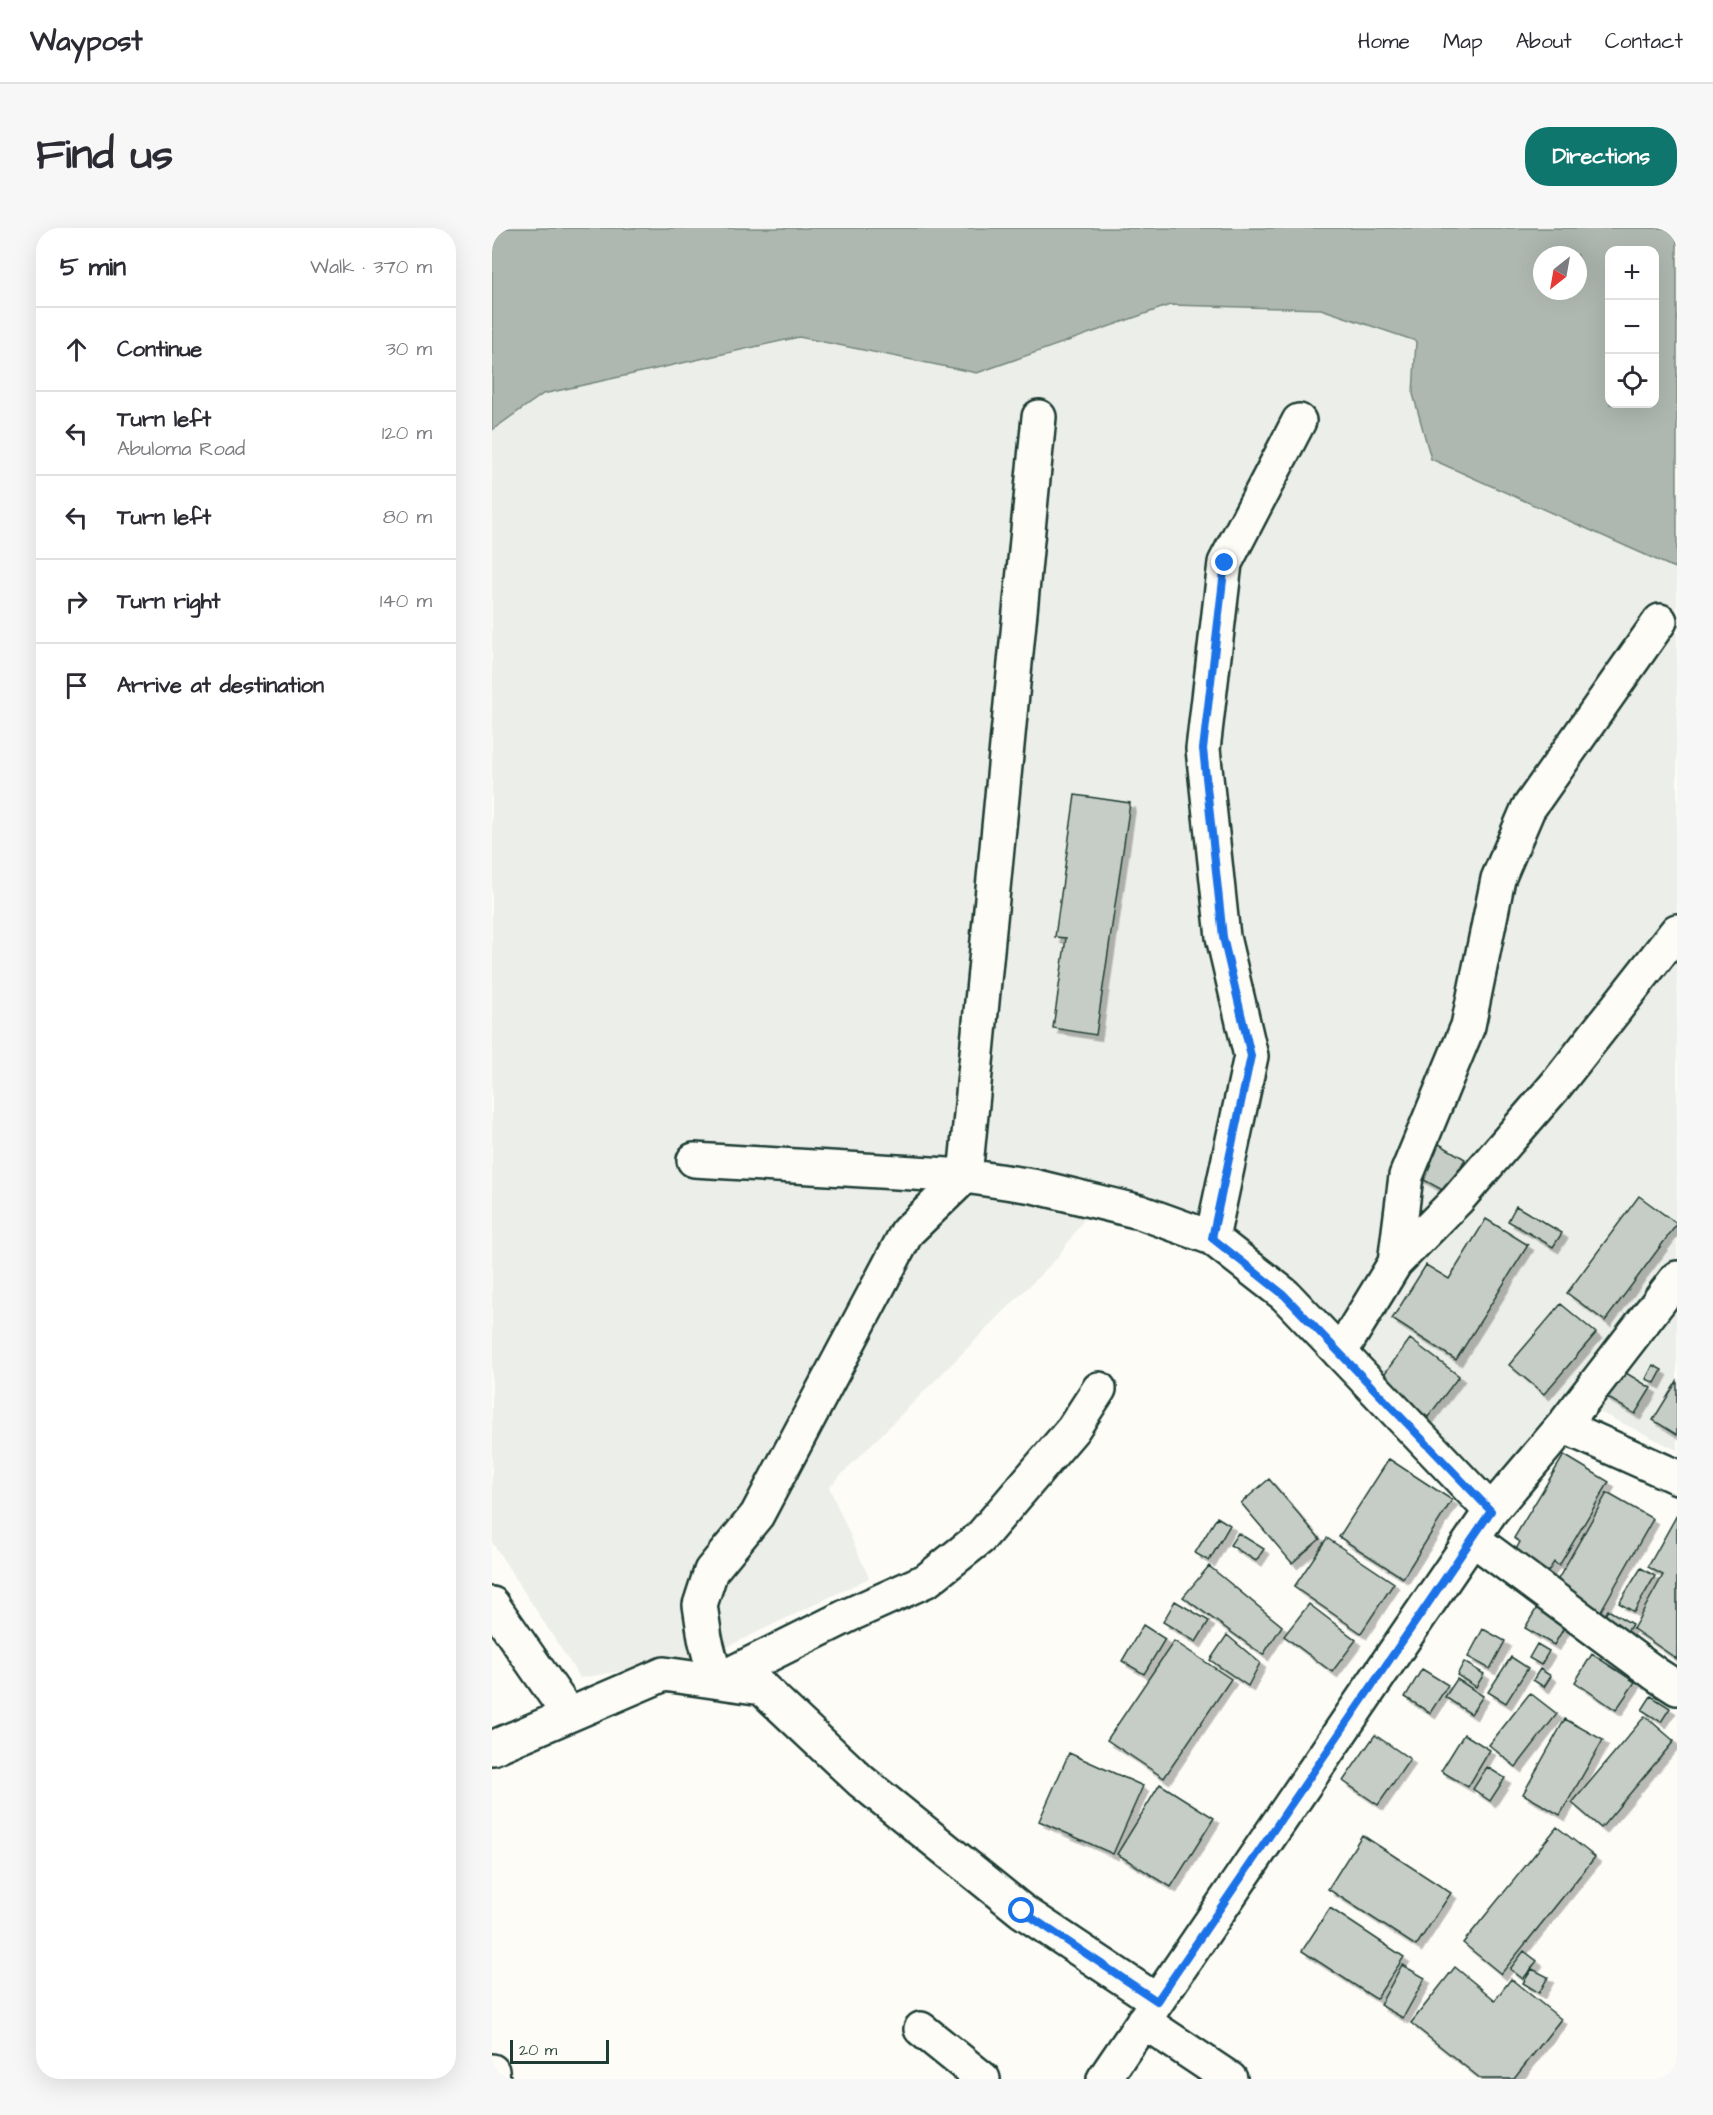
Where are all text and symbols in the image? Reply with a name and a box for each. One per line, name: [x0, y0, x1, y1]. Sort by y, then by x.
text: Waypost: [30, 22, 143, 61]
text: Home: [1358, 27, 1410, 56]
text: Map: [1443, 27, 1483, 56]
text: About: [1516, 27, 1572, 56]
text: Contact: [1605, 27, 1683, 56]
text: Find us: [36, 127, 173, 185]
button: Directions: [1525, 127, 1677, 186]
north arrow: [1533, 246, 1587, 300]
map controls: [1605, 246, 1659, 408]
button: +: [1605, 246, 1659, 300]
text: 5 min: [60, 249, 126, 285]
text: Walk · 370 m: [310, 253, 432, 281]
button: −: [1605, 300, 1659, 354]
icon: ahead: [60, 333, 93, 366]
text: Continue: [117, 334, 202, 365]
text: 30 m: [386, 335, 432, 363]
button: locate: [1605, 354, 1659, 408]
text: Turn left: [117, 404, 211, 435]
icon: left: [60, 417, 93, 450]
text: 120 m: [382, 419, 432, 447]
text: Abuloma Road: [117, 435, 245, 463]
icon: left: [60, 501, 93, 534]
text: Turn left: [117, 502, 211, 533]
text: 80 m: [383, 503, 432, 531]
route end: [1211, 549, 1237, 575]
icon: right: [60, 585, 93, 618]
text: Turn right: [117, 586, 220, 617]
text: 140 m: [380, 587, 432, 615]
icon: arrive: [60, 669, 93, 702]
text: Arrive at destination: [117, 670, 324, 701]
route start: [1008, 1897, 1034, 1923]
scale bar: [510, 2037, 609, 2064]
text: 20 m: [519, 2039, 557, 2061]

